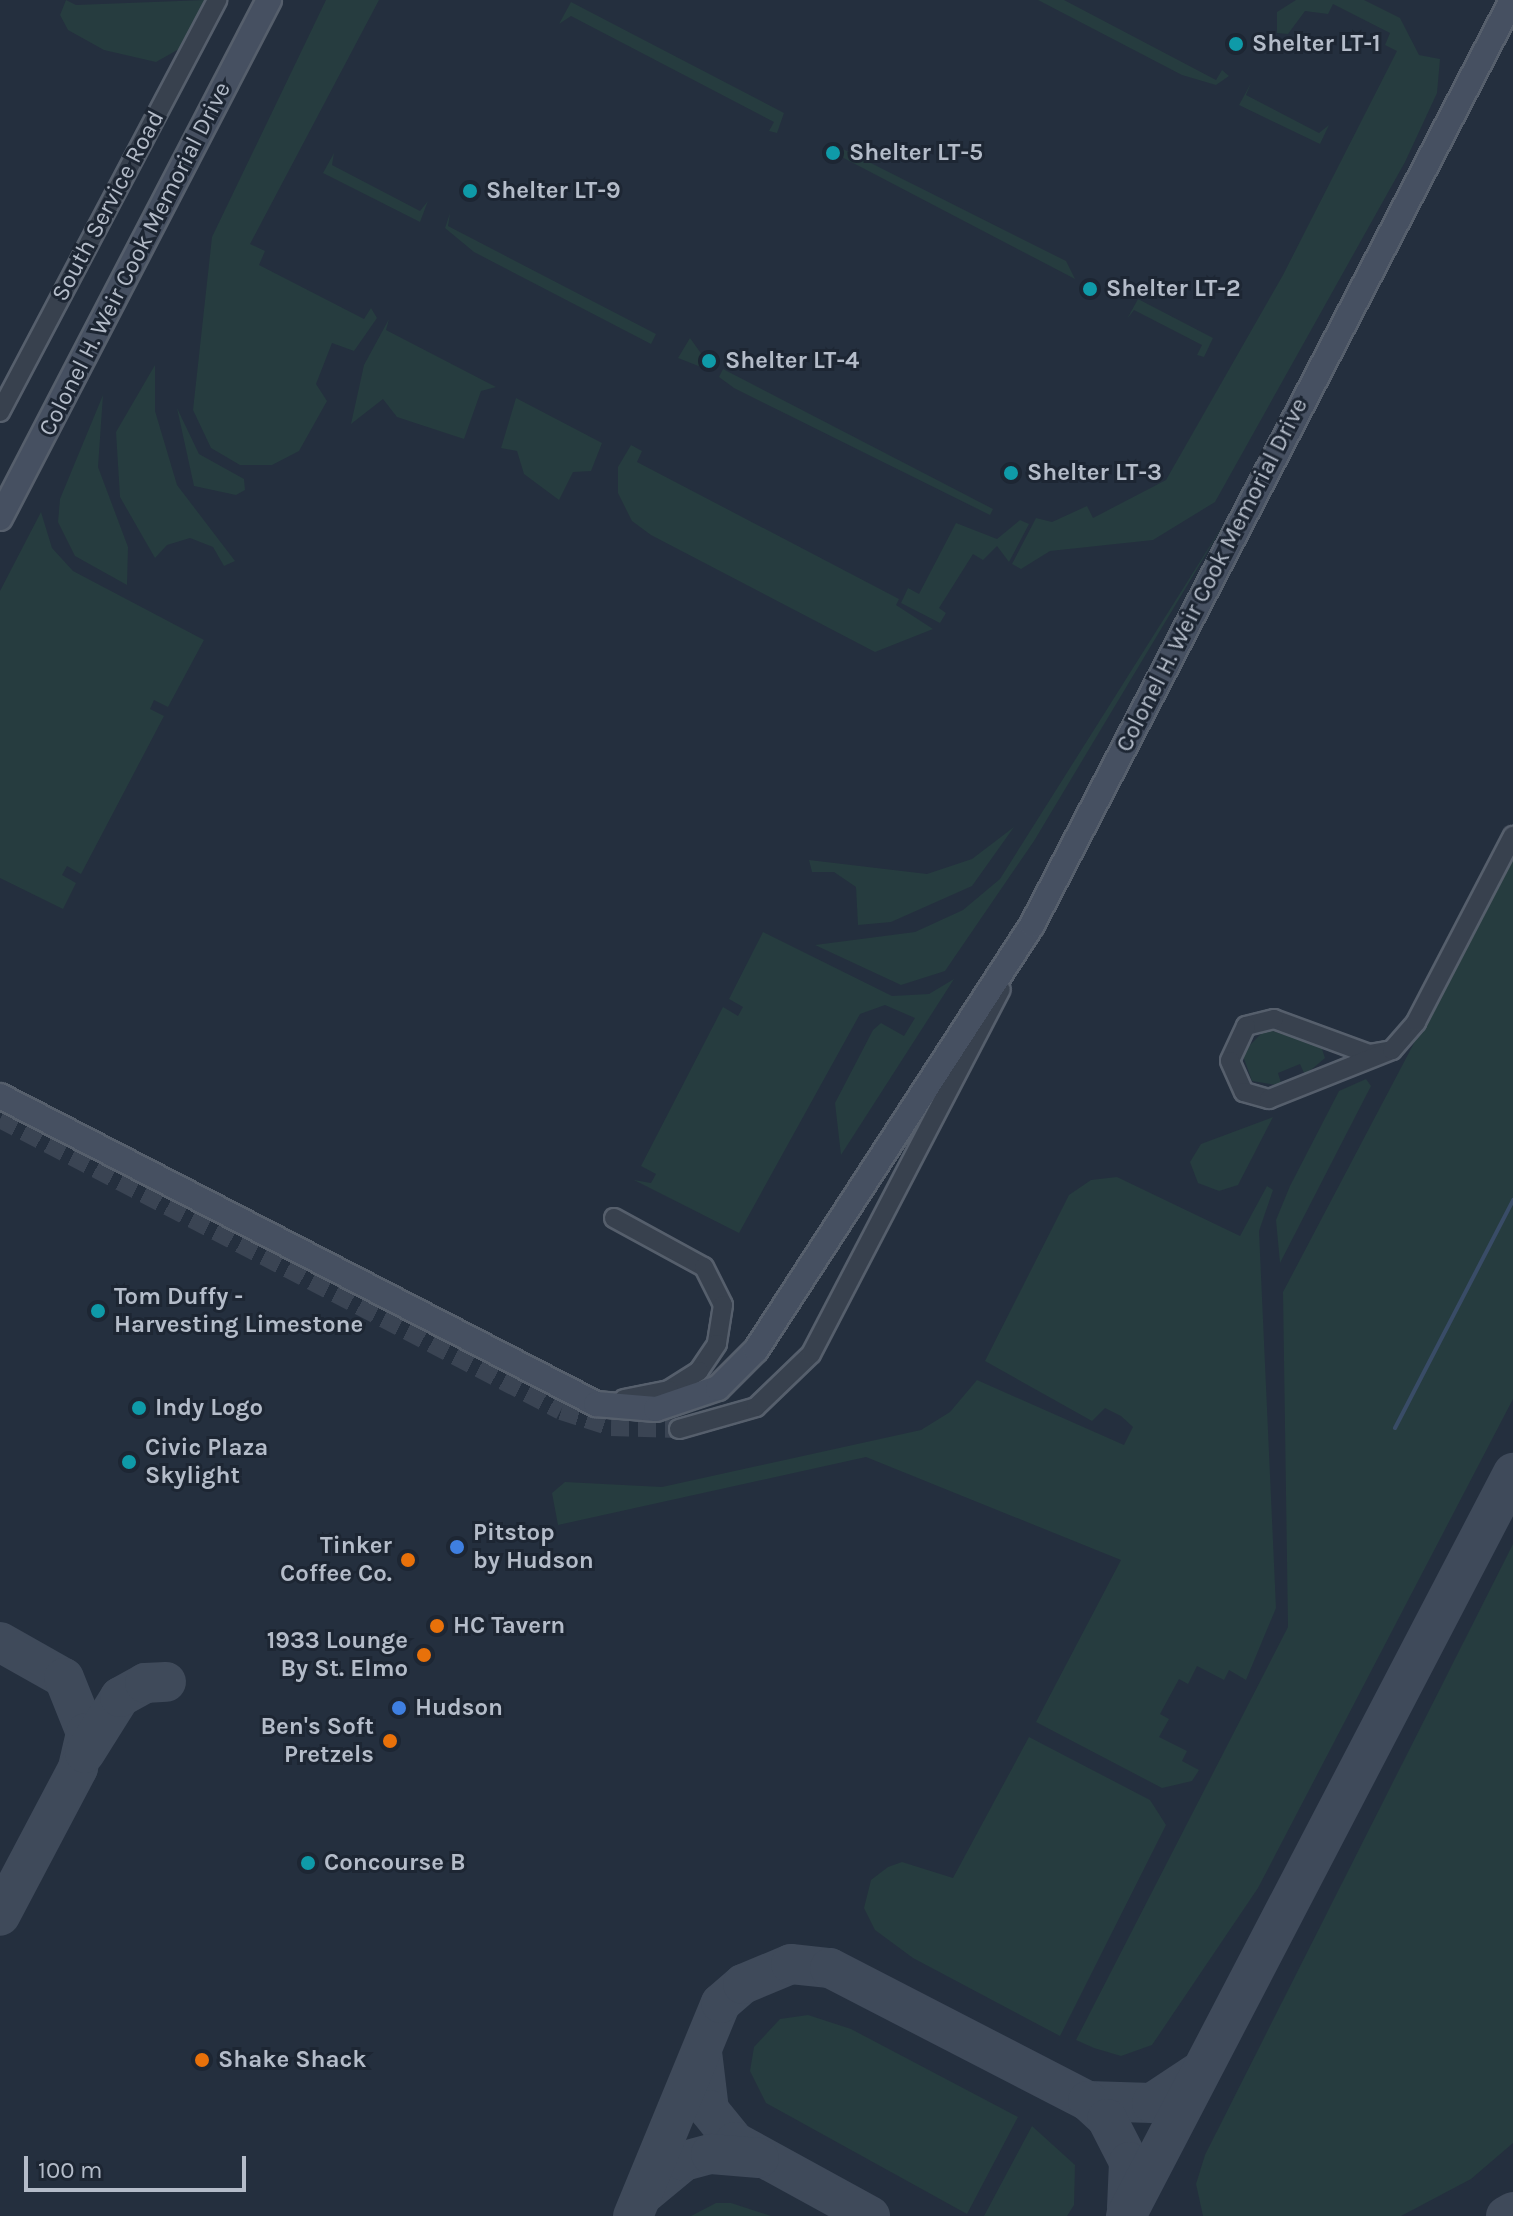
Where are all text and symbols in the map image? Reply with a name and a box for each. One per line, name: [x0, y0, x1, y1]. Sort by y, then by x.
place label: Shelter LT-1: [1252, 30, 1381, 58]
marker: Shelter LT-1: [1227, 35, 1245, 53]
street label: Colonel H. Weir Cook Memorial Drive: [33, 77, 237, 441]
street label: South Service Road: [46, 106, 170, 306]
place label: Shelter LT-5: [849, 139, 983, 167]
marker: Shelter LT-5: [824, 144, 842, 162]
place label: Shelter LT-9: [486, 177, 621, 205]
marker: Shelter LT-9: [461, 182, 479, 200]
place label: Shelter LT-2: [1106, 275, 1241, 303]
marker: Shelter LT-2: [1081, 280, 1099, 298]
place label: Shelter LT-4: [725, 347, 859, 375]
marker: Shelter LT-4: [700, 352, 718, 370]
street label: Colonel H. Weir Cook Memorial Drive: [1110, 393, 1314, 757]
place label: Shelter LT-3: [1027, 459, 1162, 487]
marker: Shelter LT-3: [1002, 464, 1020, 482]
place label: Tom Duffy - Harvesting Limestone: [114, 1283, 363, 1339]
marker: Tom Duffy - Harvesting Limestone: [89, 1302, 107, 1320]
place label: Indy Logo: [155, 1394, 263, 1422]
marker: Indy Logo: [130, 1399, 148, 1417]
place label: Civic Plaza Skylight: [145, 1434, 268, 1490]
marker: Civic Plaza Skylight: [120, 1453, 138, 1471]
place label: Pitstop by Hudson: [473, 1519, 594, 1575]
place label: Tinker Coffee Co.: [280, 1532, 392, 1588]
marker: Pitstop by Hudson: [448, 1538, 466, 1556]
marker: Tinker Coffee Co.: [399, 1551, 417, 1569]
place label: HC Tavern: [453, 1612, 565, 1640]
marker: HC Tavern: [428, 1617, 446, 1635]
place label: 1933 Lounge By St. Elmo: [267, 1627, 408, 1683]
marker: 1933 Lounge By St. Elmo: [415, 1646, 433, 1664]
place label: Hudson: [415, 1694, 503, 1722]
marker: Hudson: [390, 1699, 408, 1717]
place label: Ben's Soft Pretzels: [261, 1713, 374, 1769]
marker: Ben's Soft Pretzels: [381, 1732, 399, 1750]
place label: Concourse B: [324, 1849, 466, 1877]
marker: Concourse B: [299, 1854, 317, 1872]
place label: Shake Shack: [218, 2046, 366, 2074]
marker: Shake Shack: [193, 2051, 211, 2069]
scale bar: [28, 2140, 250, 2190]
text: 100 m: [38, 2156, 103, 2184]

